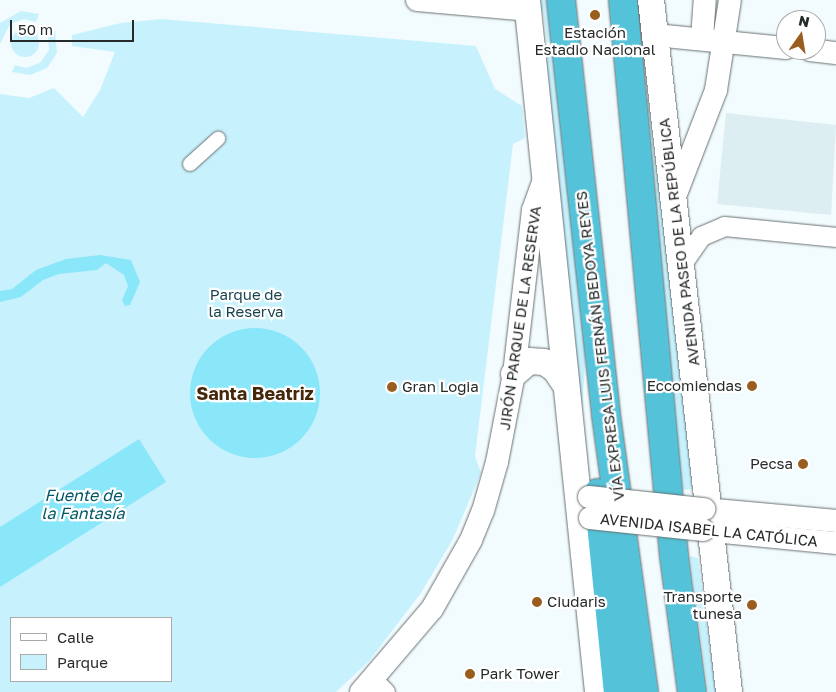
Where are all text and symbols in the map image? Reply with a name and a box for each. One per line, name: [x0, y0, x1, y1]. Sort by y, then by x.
marker: Estación Estadio Nacional: [589, 9, 601, 21]
scale bar: [12, 10, 136, 42]
north arrow: [776, 10, 826, 60]
text: N: [797, 11, 811, 30]
text: 50 m: [18, 20, 53, 38]
place label: Estación Estadio Nacional: [534, 23, 656, 58]
street label: AVENIDA PASEO DE LA REPÚBLICA: [655, 117, 703, 367]
street label: VÍA EXPRESA LUIS FERNÁN BEDOYA REYES: [572, 190, 628, 502]
street label: JIRÓN PARQUE DE LA RESERVA: [495, 205, 545, 431]
park label: Parque de la Reserva: [208, 285, 284, 320]
place label: Eccomiendas: [647, 377, 742, 395]
place label: Gran Logia: [402, 378, 479, 396]
marker: Eccomiendas: [746, 380, 758, 392]
marker: Gran Logia: [386, 381, 398, 393]
district label: Santa Beatriz: [196, 382, 314, 404]
place label: Pecsa: [750, 455, 793, 473]
marker: Pecsa: [797, 458, 809, 470]
water label: Fuente de la Fantasía: [41, 485, 125, 523]
street label: AVENIDA ISABEL LA CATÓLICA: [599, 510, 819, 550]
place label: Transporte tunesa: [664, 587, 742, 622]
place label: Ciudaris: [547, 593, 606, 611]
marker: Ciudaris: [531, 596, 543, 608]
marker: Transporte tunesa: [746, 599, 758, 611]
legend: [10, 617, 172, 682]
text: Calle: [57, 628, 94, 646]
text: Parque: [57, 653, 108, 671]
place label: Park Tower: [480, 665, 560, 683]
marker: Park Tower: [464, 668, 476, 680]

